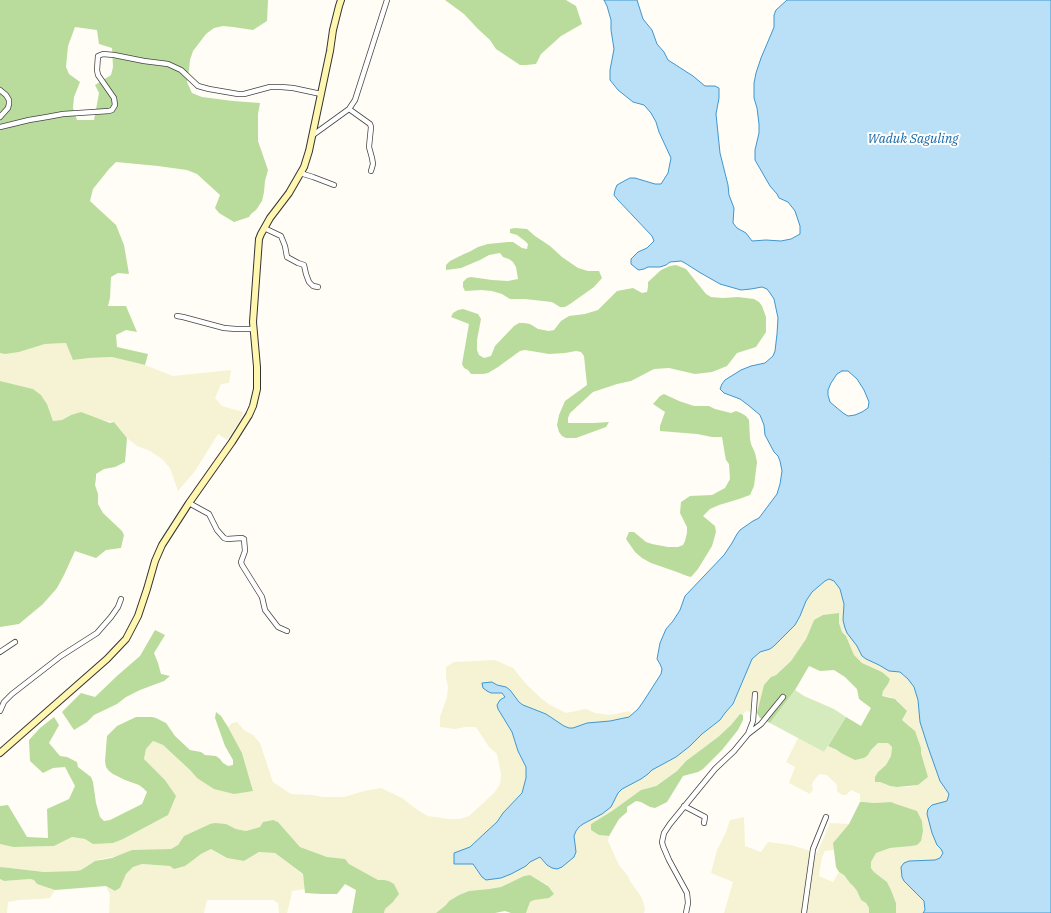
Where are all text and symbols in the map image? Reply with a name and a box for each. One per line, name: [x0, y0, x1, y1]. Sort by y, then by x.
water label: Waduk Saguling: [868, 131, 958, 147]

